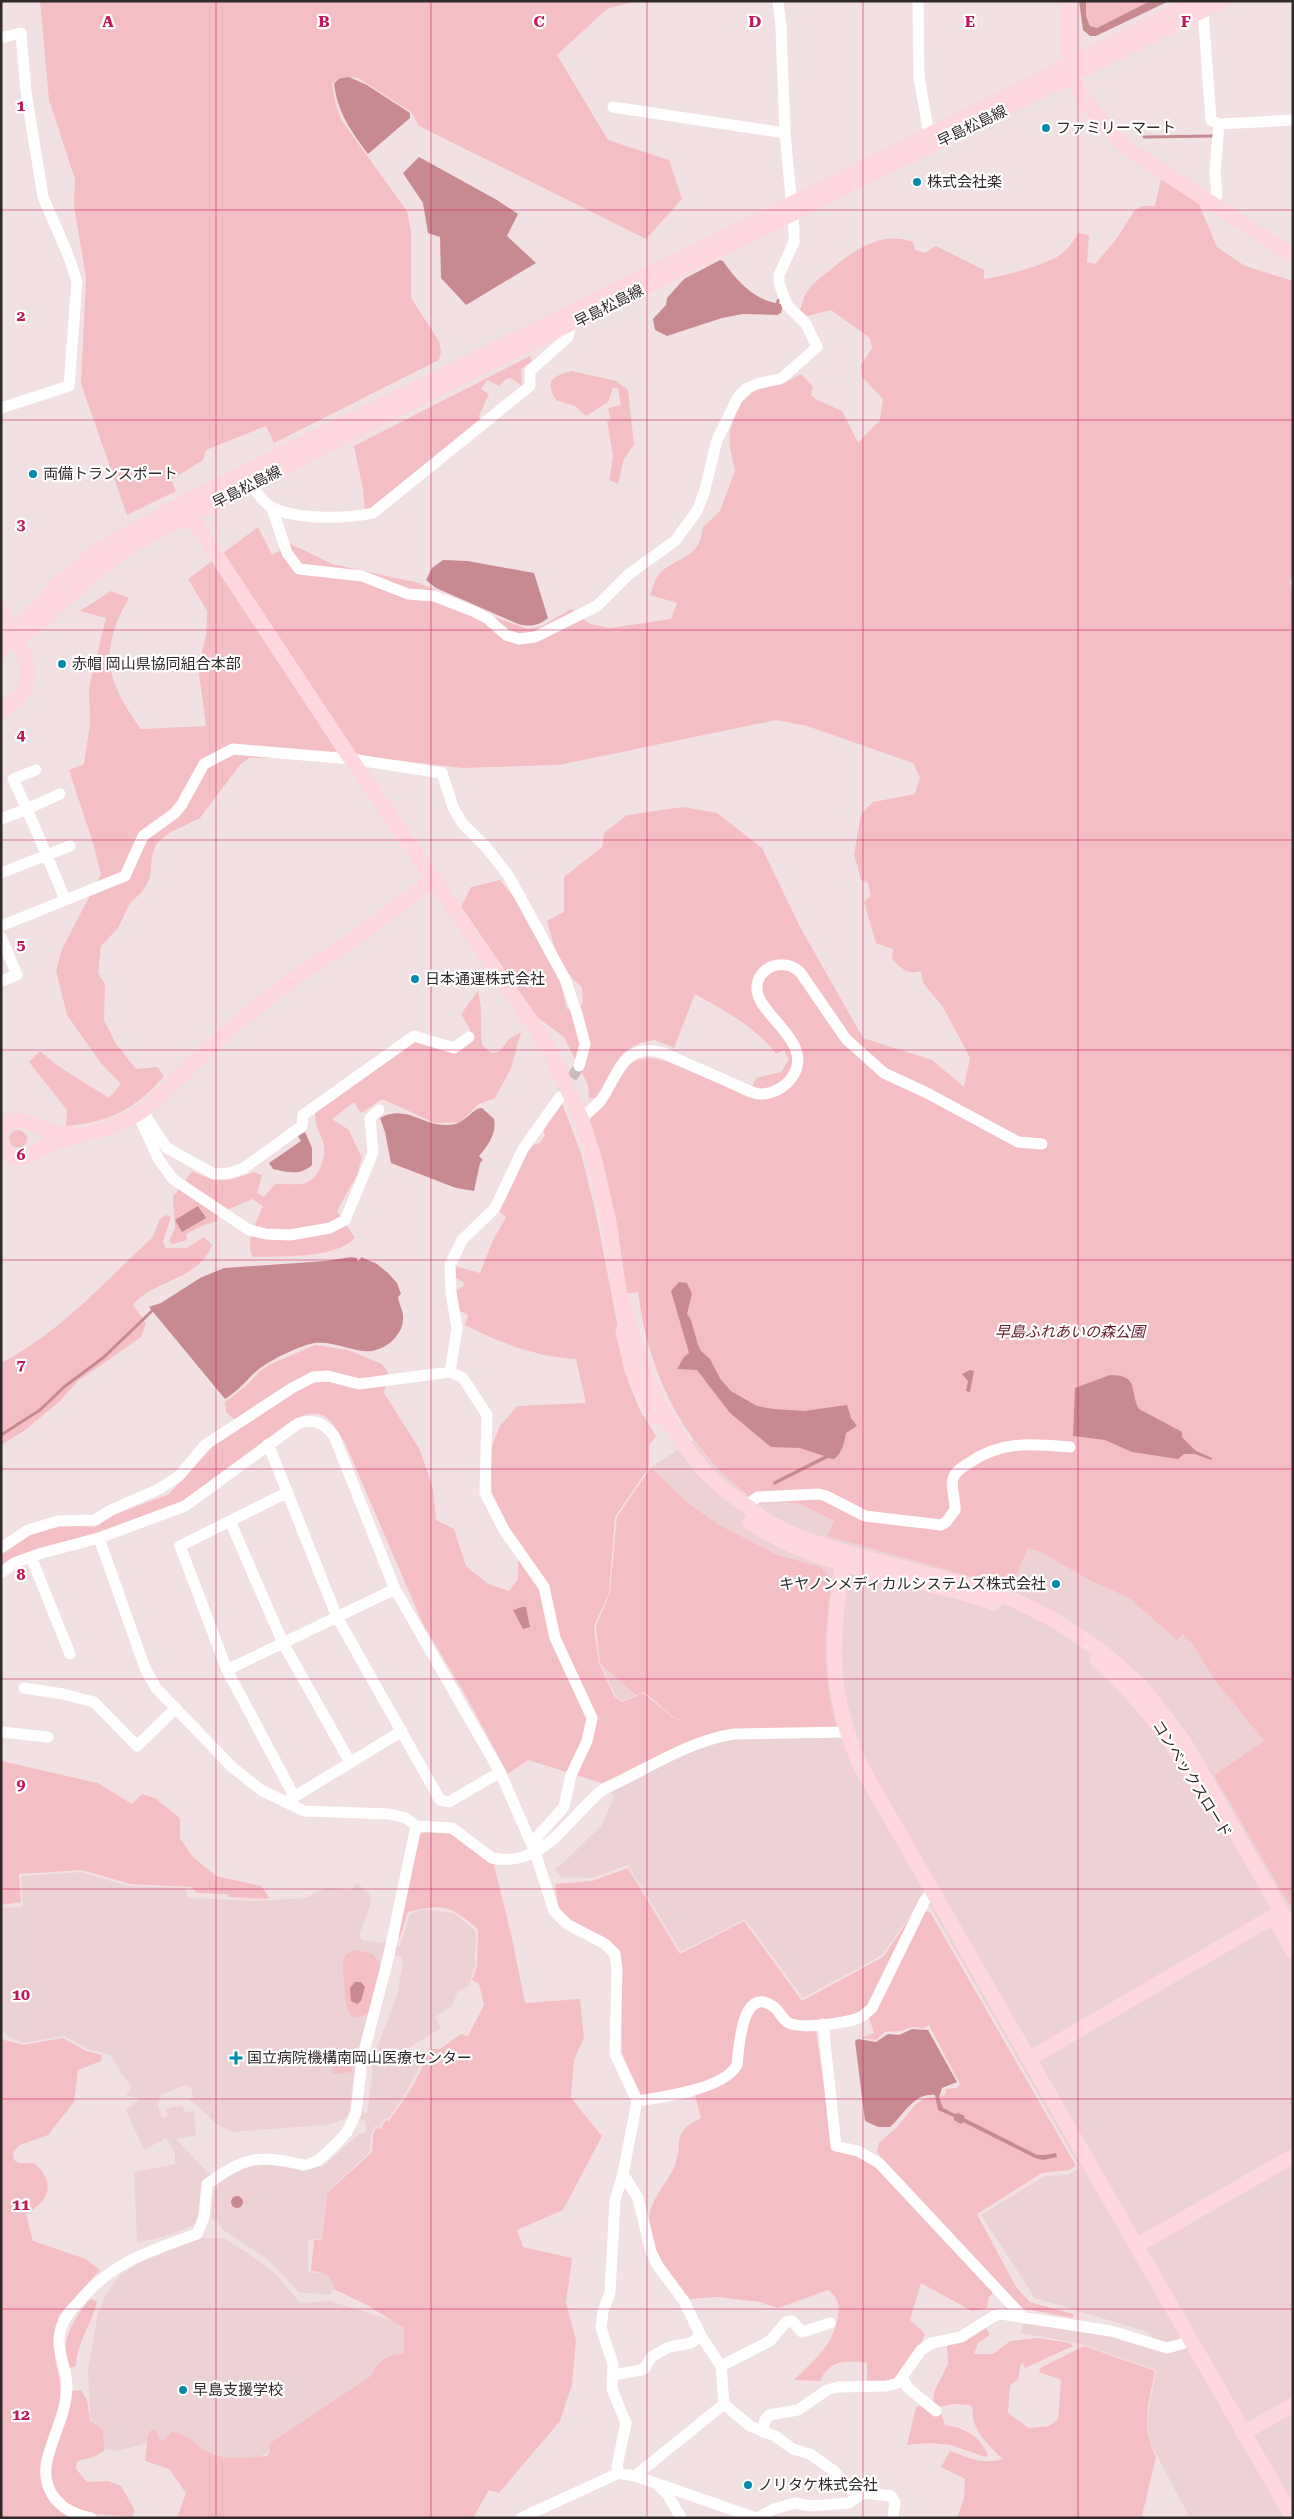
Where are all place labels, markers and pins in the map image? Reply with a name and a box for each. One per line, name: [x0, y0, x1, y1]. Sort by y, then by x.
place label: ファミリーマート: [1056, 119, 1176, 137]
marker: ファミリーマート: [1040, 122, 1052, 134]
place label: 株式会社楽: [927, 173, 1002, 191]
marker: 株式会社楽: [911, 176, 923, 188]
place label: 両備トランスポート: [43, 465, 178, 483]
marker: 両備トランスポート: [27, 468, 39, 480]
place label: 赤帽 岡山県協同組合本部: [72, 655, 241, 673]
marker: 赤帽 岡山県協同組合本部: [56, 658, 68, 670]
place label: 日本通運株式会社: [425, 970, 545, 988]
marker: 日本通運株式会社: [409, 973, 421, 985]
place label: キヤノンメディカルシステムズ株式会社: [779, 1575, 1046, 1593]
marker: キヤノンメディカルシステムズ株式会社: [1050, 1578, 1062, 1590]
place label: 国立病院機構南岡山医療センター: [247, 2049, 472, 2067]
marker: 国立病院機構南岡山医療センター: [229, 2051, 243, 2065]
place label: 早島支援学校: [193, 2381, 283, 2399]
marker: 早島支援学校: [177, 2384, 189, 2396]
place label: ノリタケ株式会社: [758, 2476, 878, 2494]
marker: ノリタケ株式会社: [742, 2479, 754, 2491]

